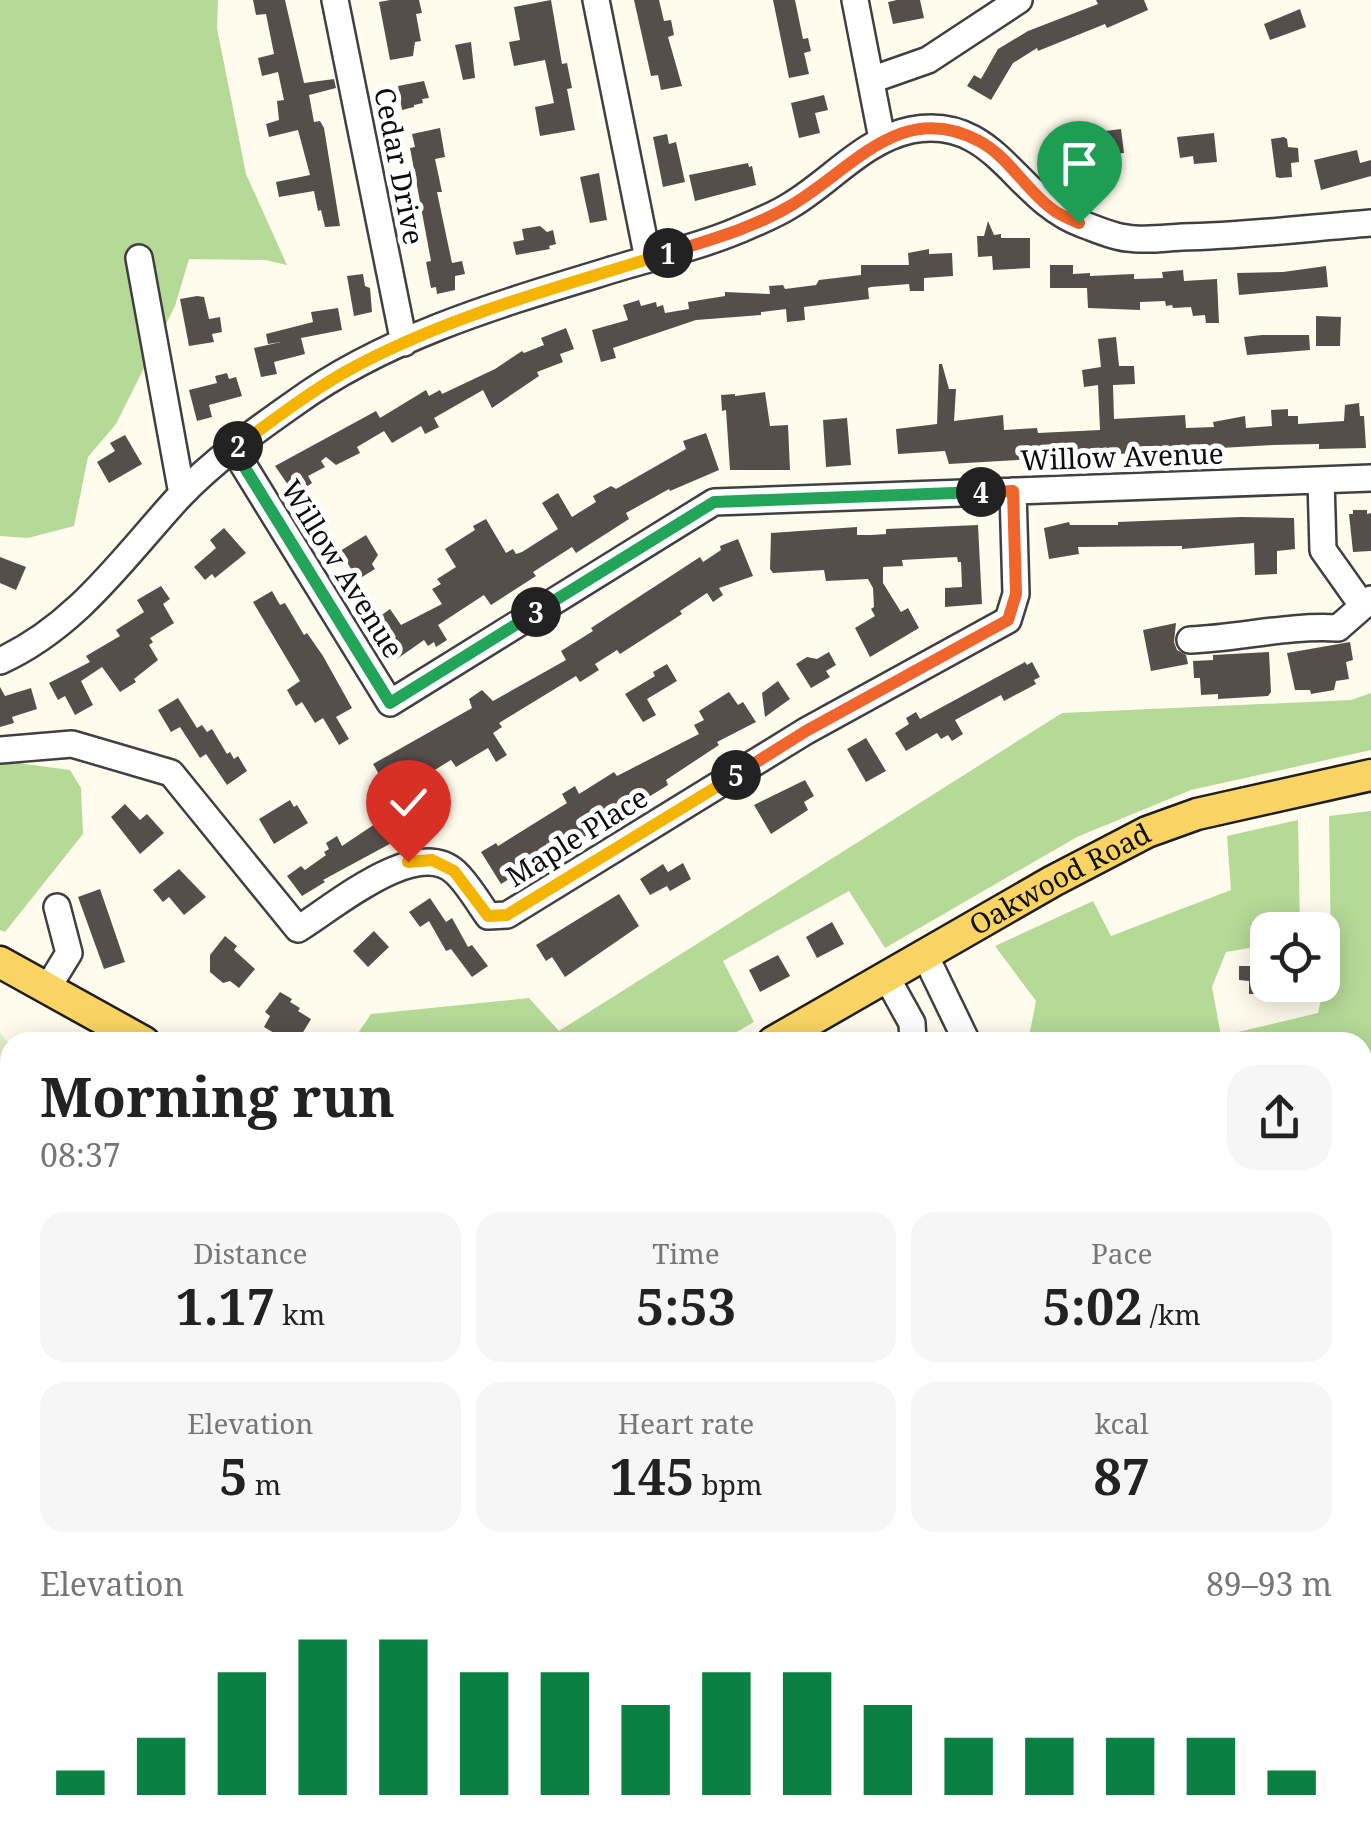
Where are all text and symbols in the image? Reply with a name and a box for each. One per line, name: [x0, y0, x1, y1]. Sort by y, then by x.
street label: Cedar Drive: [366, 84, 434, 248]
pin: [1037, 121, 1122, 224]
icon: arrive: [1052, 136, 1107, 191]
pin: 1: [643, 228, 693, 278]
text: 1: [660, 234, 676, 272]
pin: 2: [213, 421, 263, 471]
text: 2: [230, 427, 246, 465]
street label: Willow Avenue: [1020, 433, 1224, 479]
pin: 4: [956, 467, 1006, 517]
street label: Willow Avenue: [273, 472, 413, 665]
text: 4: [973, 473, 989, 511]
pin: 3: [511, 587, 561, 637]
text: 3: [528, 593, 544, 631]
pin: 5: [711, 750, 761, 800]
text: 5: [728, 756, 744, 794]
pin: [366, 760, 451, 863]
icon: check: [381, 775, 436, 830]
street label: Maple Place: [498, 778, 655, 895]
street label: Oakwood Road: [962, 813, 1157, 943]
map controls: [1250, 912, 1340, 1002]
button: locate: [1250, 912, 1340, 1002]
text: Morning run: [40, 1058, 395, 1133]
button: share: [1227, 1065, 1332, 1170]
text: 08:37: [40, 1133, 121, 1176]
text: Distance: [193, 1234, 308, 1272]
text: Time: [652, 1234, 720, 1272]
text: Pace: [1091, 1234, 1152, 1272]
text: 1.17: [176, 1272, 275, 1340]
text: 5:53: [636, 1272, 736, 1340]
text: 5:02: [1043, 1272, 1143, 1340]
text: km: [275, 1295, 325, 1333]
text: /km: [1143, 1295, 1201, 1333]
text: Elevation: [187, 1404, 313, 1442]
text: Heart rate: [618, 1404, 754, 1442]
text: kcal: [1095, 1404, 1149, 1442]
text: 5: [219, 1442, 248, 1510]
text: 145: [610, 1442, 694, 1510]
text: 87: [1093, 1442, 1150, 1510]
text: m: [248, 1465, 281, 1503]
text: bpm: [694, 1465, 762, 1503]
text: Elevation: [40, 1562, 184, 1605]
text: 89–93 m: [1206, 1562, 1332, 1605]

